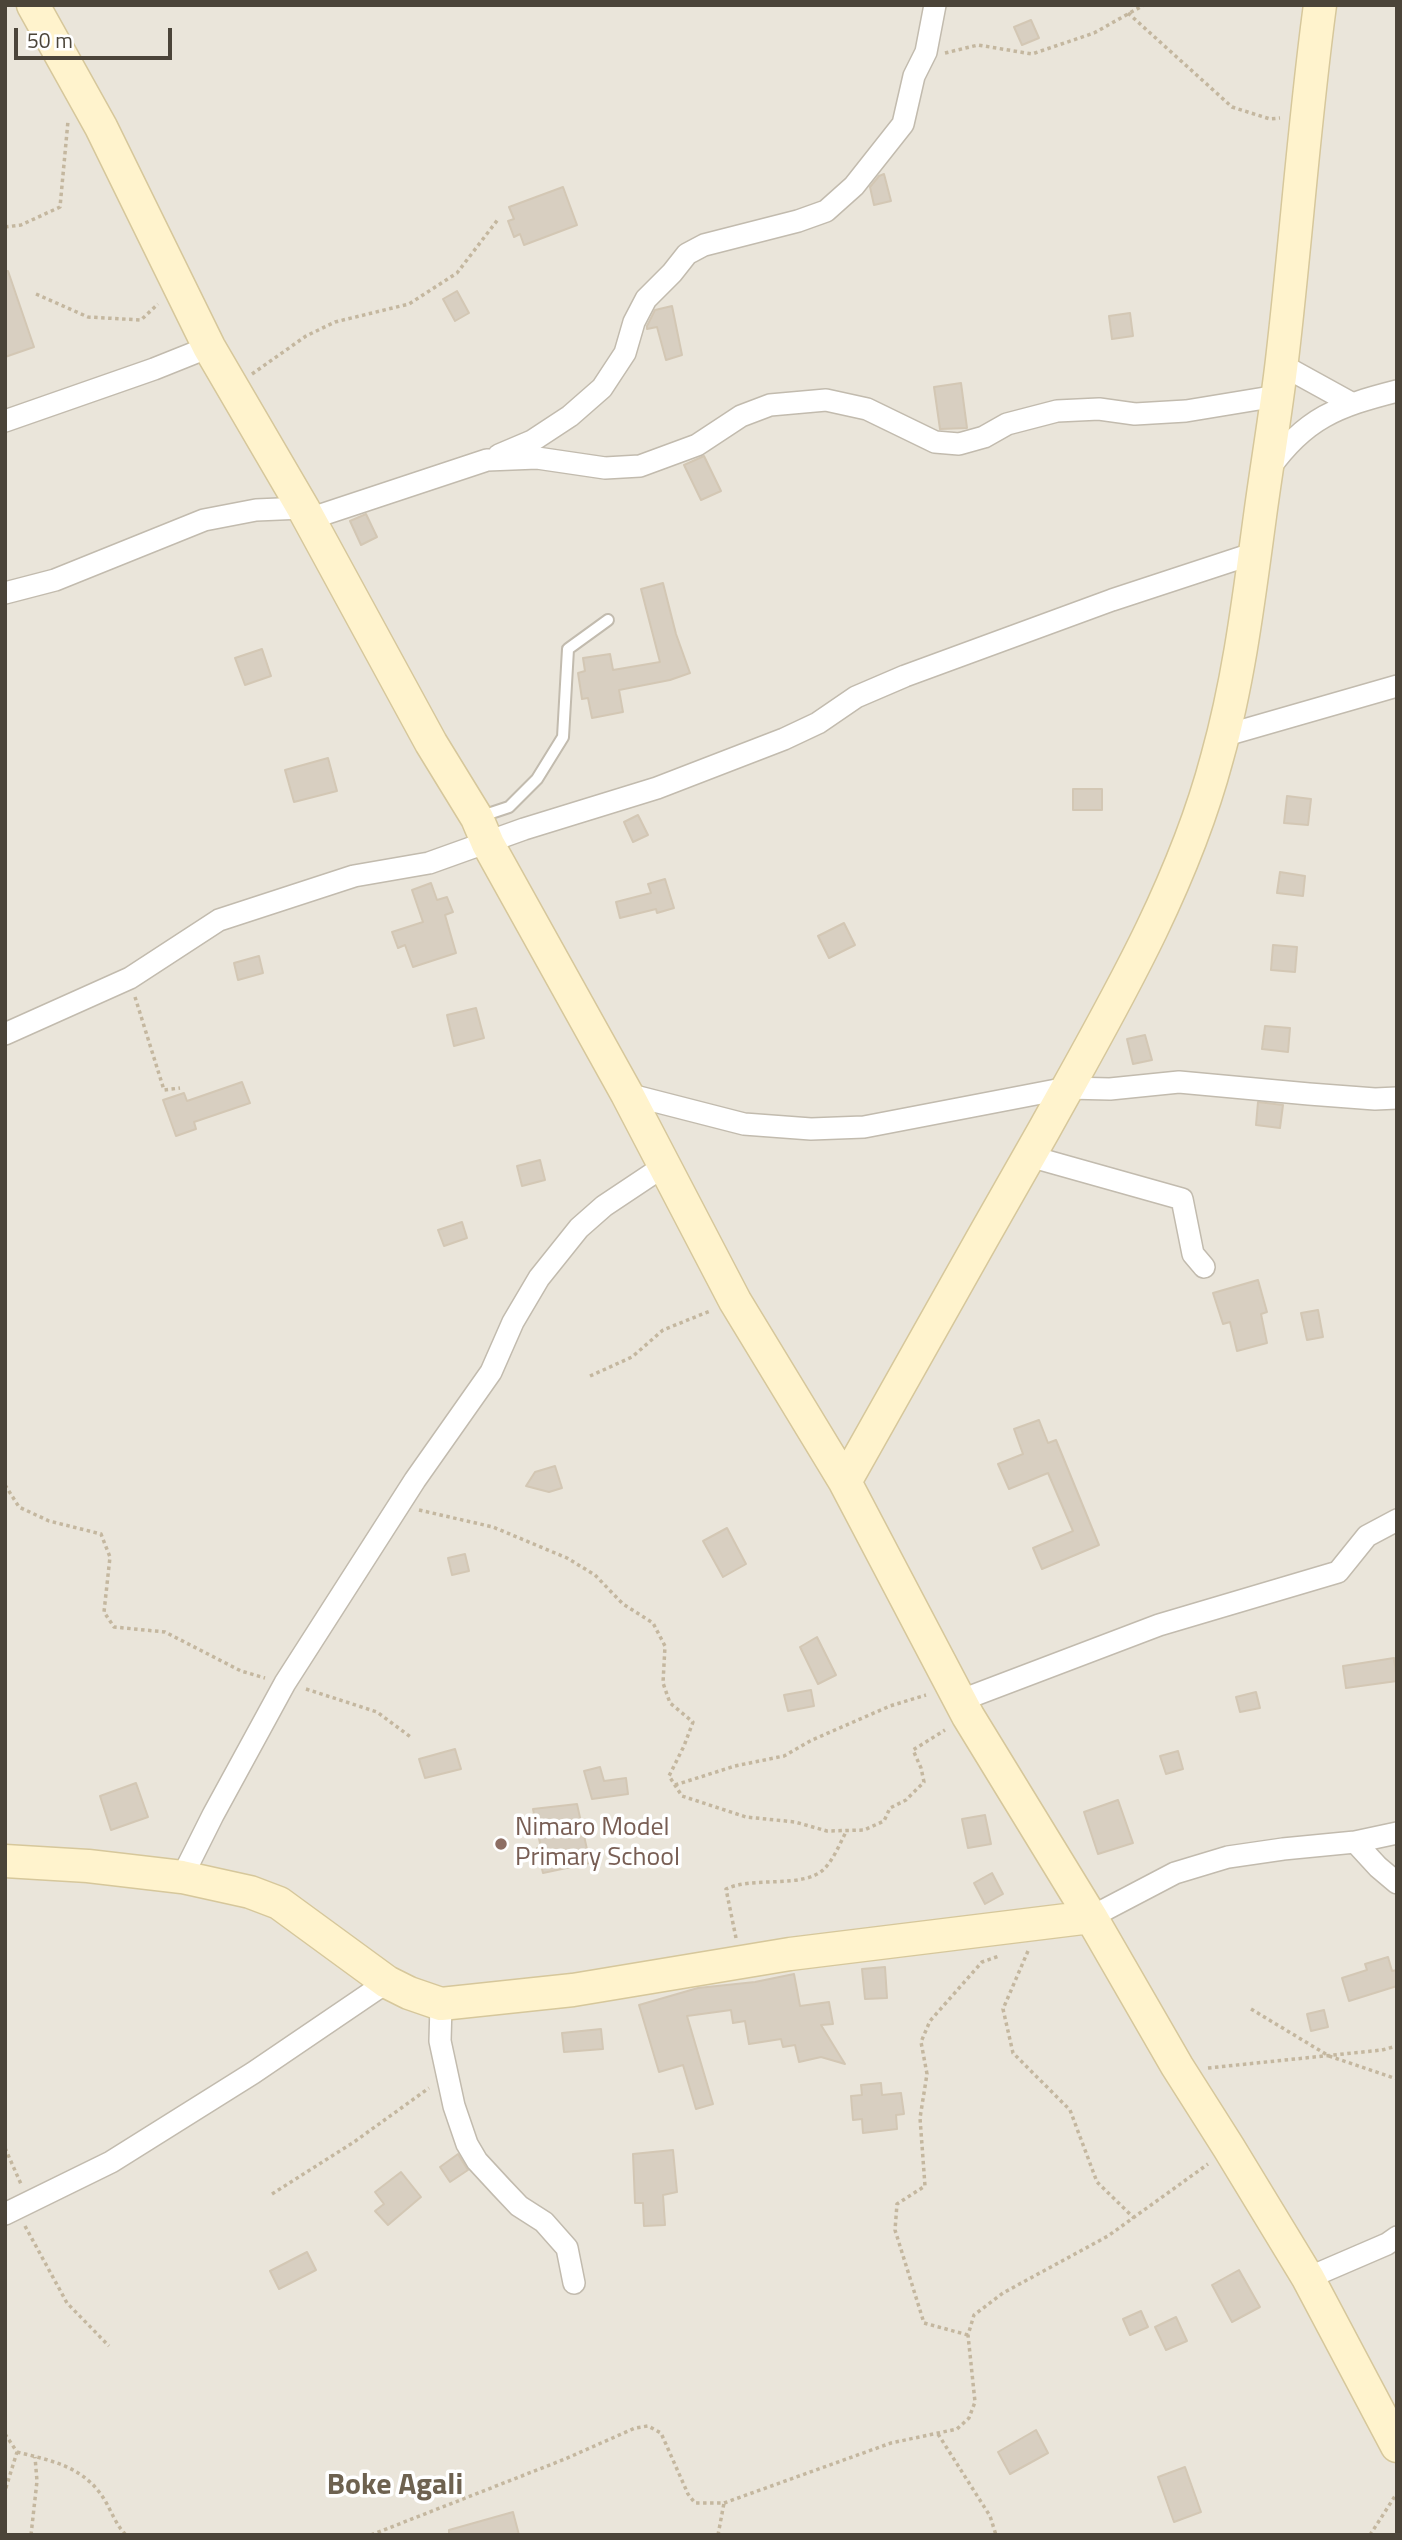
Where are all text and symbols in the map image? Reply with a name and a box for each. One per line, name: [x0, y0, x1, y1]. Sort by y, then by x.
scale bar: [18, 14, 175, 58]
text: 50 m: [27, 24, 73, 56]
place label: Nimaro Model Primary School: [515, 1813, 680, 1874]
marker: Nimaro Model Primary School: [493, 1836, 509, 1852]
district label: Boke Agali: [327, 2469, 463, 2505]

